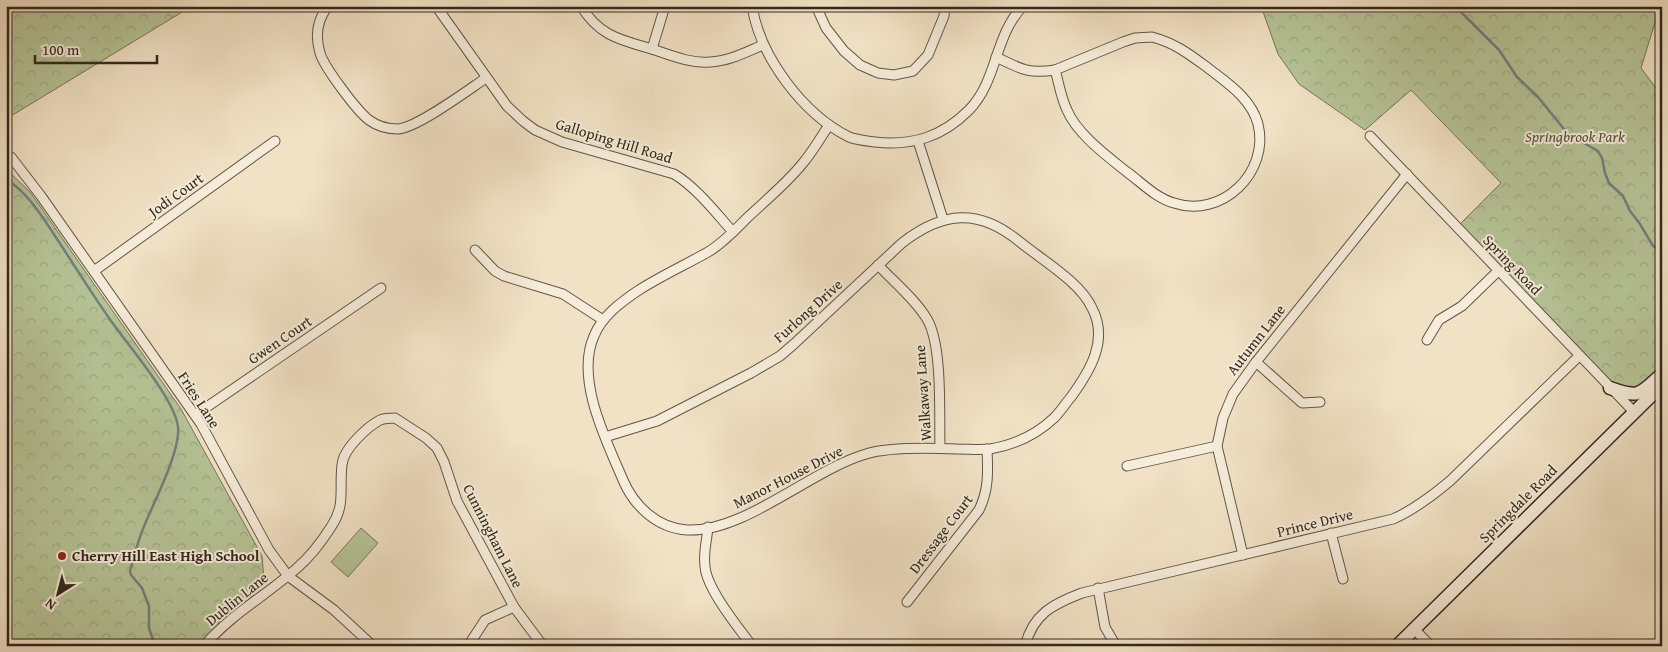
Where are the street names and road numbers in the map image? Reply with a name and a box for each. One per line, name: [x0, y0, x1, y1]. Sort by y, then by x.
street label: Galloping Hill Road: [553, 113, 675, 168]
street label: Jodi Court: [142, 167, 208, 223]
street label: Spring Road: [1478, 230, 1546, 299]
street label: Furlong Drive: [769, 274, 847, 347]
street label: Autumn Lane: [1221, 300, 1290, 379]
street label: Gwen Court: [243, 310, 317, 369]
street label: Walkaway Lane: [909, 344, 936, 442]
street label: Fries Lane: [173, 367, 226, 432]
street label: Manor House Drive: [729, 440, 846, 513]
street label: Springdale Road: [1474, 460, 1561, 547]
street label: Cunningham Lane: [458, 480, 529, 591]
street label: Dressage Court: [904, 489, 978, 578]
street label: Prince Drive: [1275, 503, 1355, 542]
street label: Dublin Lane: [201, 567, 272, 630]

